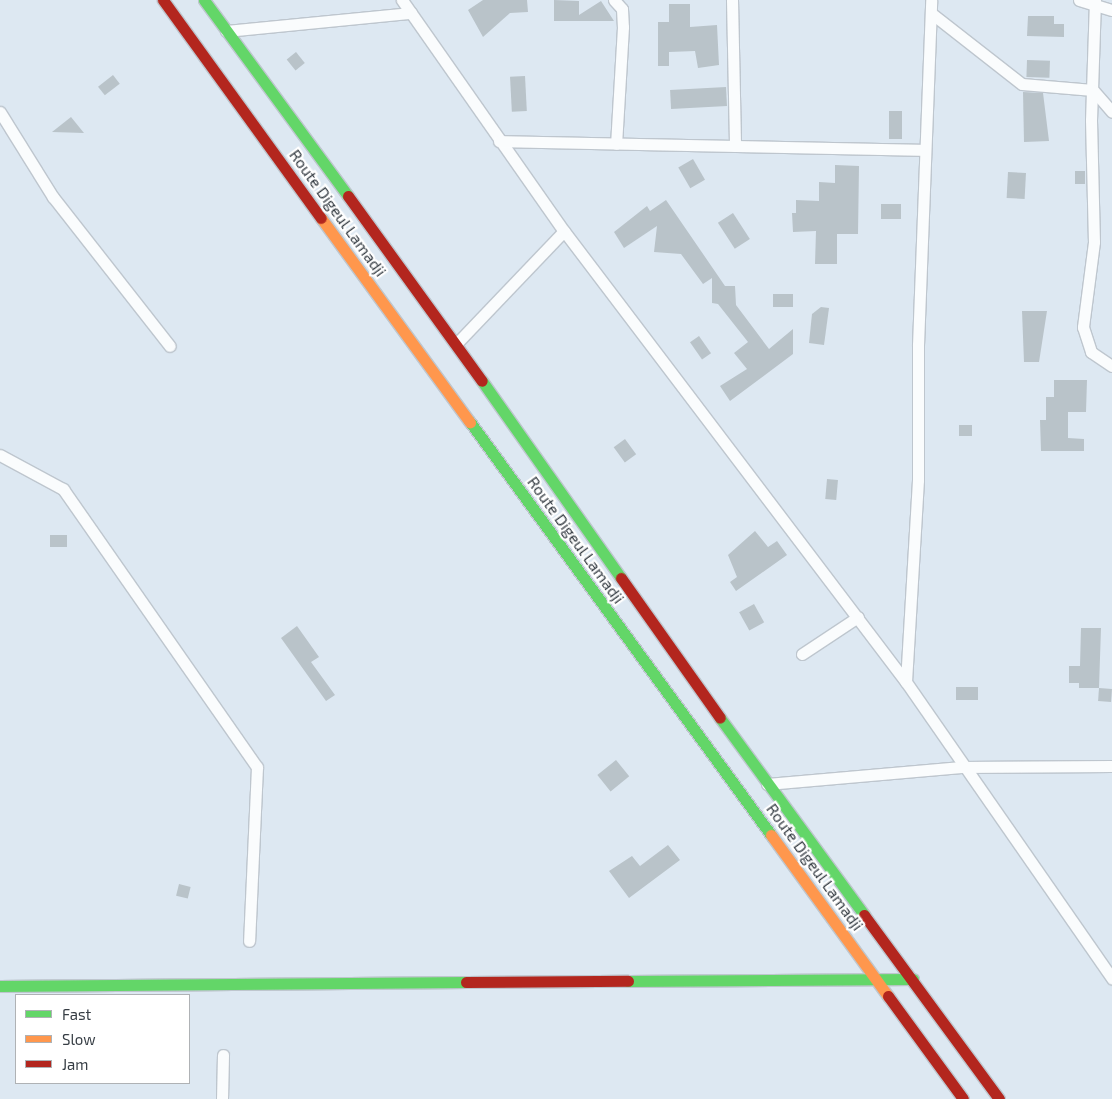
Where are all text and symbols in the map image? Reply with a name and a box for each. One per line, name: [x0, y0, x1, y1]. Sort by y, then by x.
street label: Route Digeul Lamadji: [285, 146, 391, 280]
street label: Route Digeul Lamadji: [523, 473, 629, 607]
street label: Route Digeul Lamadji: [762, 800, 868, 934]
legend: [15, 994, 190, 1084]
text: Fast: [62, 1005, 91, 1023]
text: Slow: [62, 1030, 96, 1048]
text: Jam: [62, 1055, 88, 1073]

